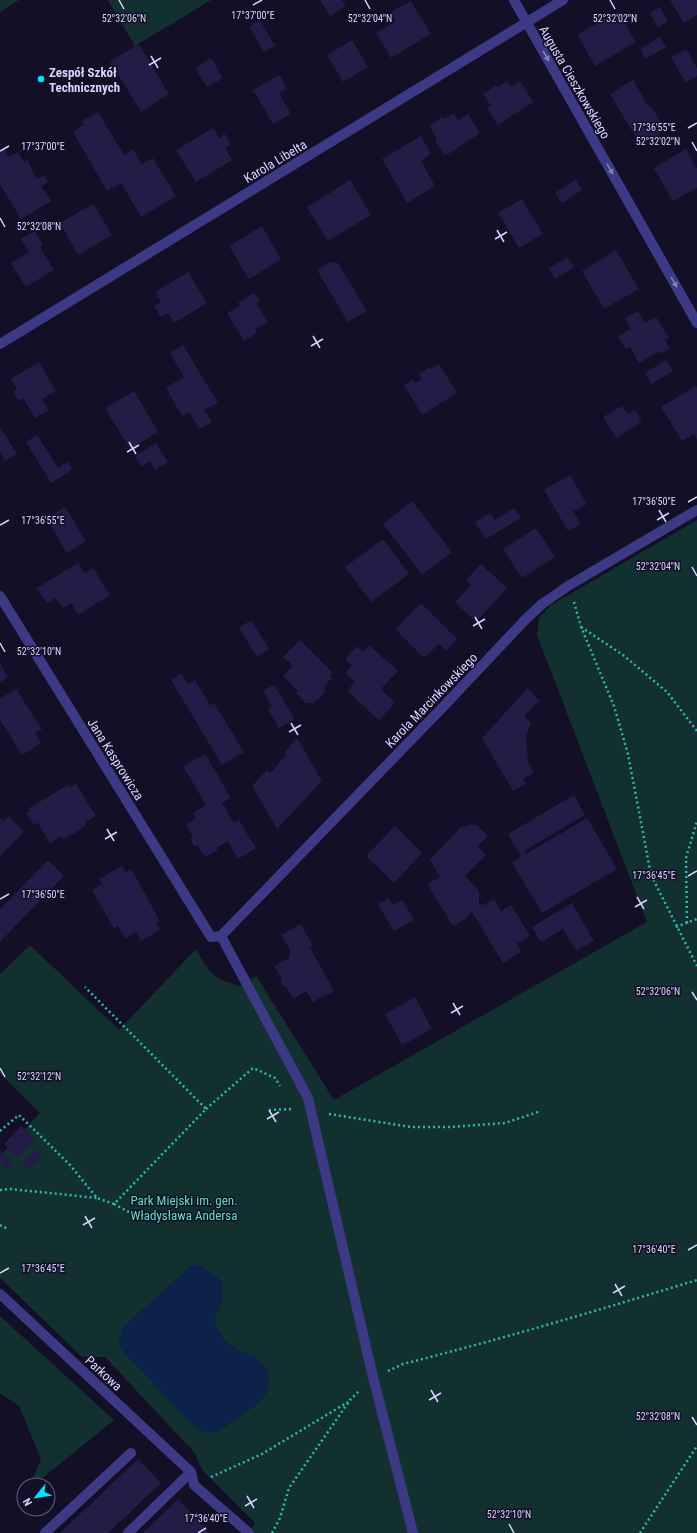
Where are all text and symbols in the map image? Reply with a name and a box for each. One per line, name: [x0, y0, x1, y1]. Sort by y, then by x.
text: 17°37'00"E: [231, 10, 275, 21]
text: 52°32'06"N: [102, 13, 146, 24]
text: 52°32'04"N: [348, 13, 392, 24]
text: 52°32'02"N: [593, 13, 637, 24]
street label: Augusta Cieszkowskiego: [536, 23, 613, 141]
one-way arrow: [542, 50, 549, 62]
place label: Zespół Szkół Technicznych: [49, 65, 120, 95]
marker: Zespół Szkół Technicznych: [36, 74, 46, 84]
text: 17°36'55"E: [632, 122, 676, 133]
text: 52°32'02"N: [636, 136, 680, 147]
street label: Karola Libelta: [241, 137, 309, 186]
text: 17°37'00"E: [21, 141, 65, 152]
one-way arrow: [606, 163, 613, 175]
text: 52°32'08"N: [17, 221, 61, 232]
one-way arrow: [670, 276, 677, 288]
text: 17°36'50"E: [632, 496, 676, 507]
text: 17°36'55"E: [21, 515, 65, 526]
text: 52°32'04"N: [636, 561, 680, 572]
text: 52°32'10"N: [17, 646, 61, 657]
street label: Karola Marcinkowskiego: [382, 650, 480, 751]
street label: Jana Kasprowicza: [84, 716, 147, 803]
text: 17°36'45"E: [632, 870, 676, 881]
text: 17°36'50"E: [21, 889, 65, 900]
text: 52°32'06"N: [636, 986, 680, 997]
text: 52°32'12"N: [17, 1071, 61, 1082]
park label: Park Miejski im. gen. Władysława Andersa: [130, 1193, 238, 1223]
text: 17°36'40"E: [632, 1244, 676, 1255]
text: 17°36'45"E: [21, 1263, 65, 1274]
street label: Parkowa: [82, 1353, 125, 1394]
text: 52°32'08"N: [636, 1411, 680, 1422]
north arrow: [16, 1477, 56, 1517]
text: N: [20, 1495, 35, 1508]
text: 52°32'10"N: [487, 1509, 531, 1520]
text: 17°36'40"E: [184, 1513, 228, 1524]

